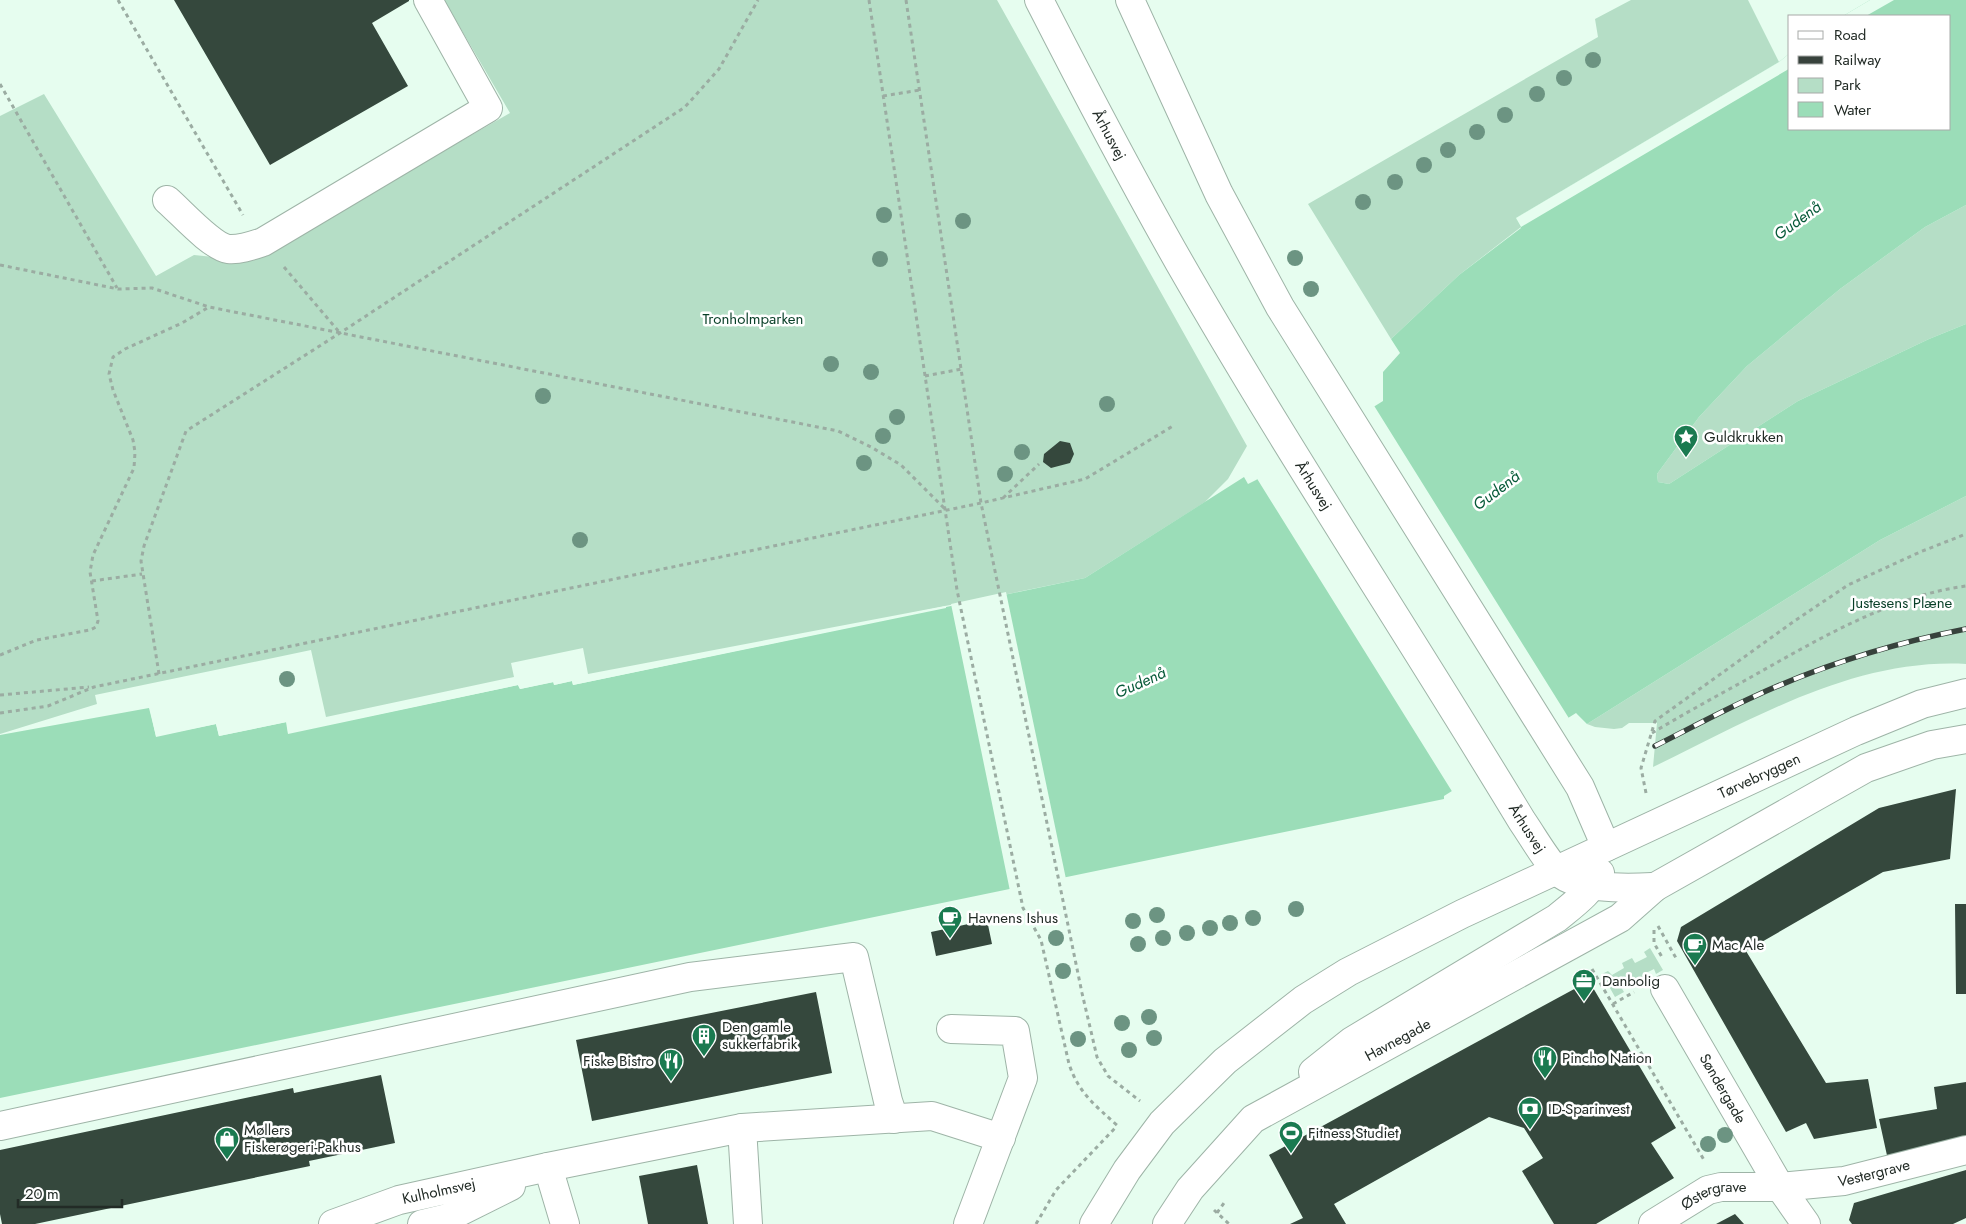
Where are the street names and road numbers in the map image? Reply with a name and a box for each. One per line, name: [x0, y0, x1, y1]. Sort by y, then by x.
street label: Århusvej: [1087, 106, 1132, 164]
street label: Århusvej: [1290, 457, 1337, 515]
street label: Tørvebryggen: [1715, 747, 1804, 804]
street label: Århusvej: [1503, 800, 1551, 858]
street label: Havnegade: [1361, 1013, 1435, 1067]
street label: Søndergade: [1694, 1049, 1752, 1128]
street label: Vestergrave: [1837, 1154, 1912, 1193]
street label: Kulholmsvej: [400, 1172, 478, 1210]
street label: Østergrave: [1676, 1176, 1747, 1215]

